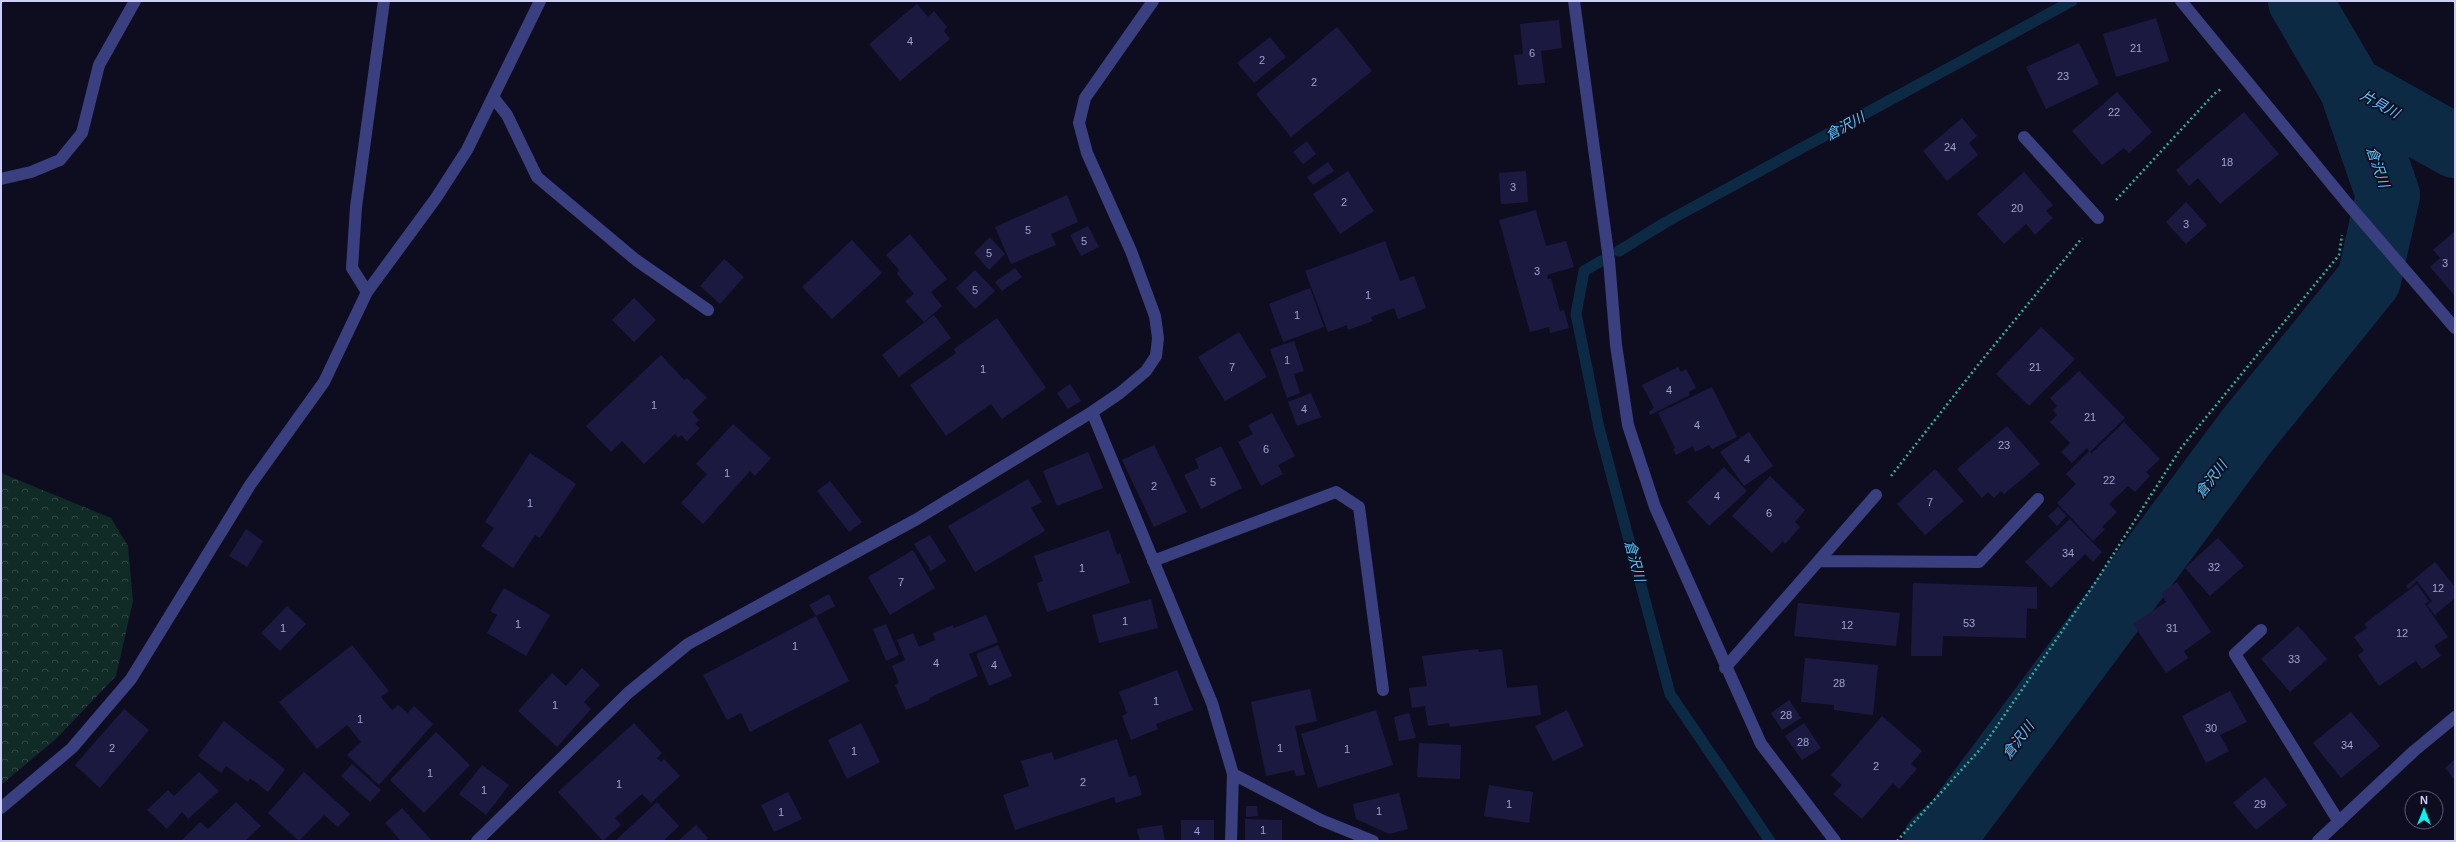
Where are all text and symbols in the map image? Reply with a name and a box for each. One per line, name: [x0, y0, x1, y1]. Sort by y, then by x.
house number: 4: [907, 35, 913, 47]
house number: 21: [2130, 42, 2142, 54]
house number: 6: [1529, 47, 1535, 59]
house number: 2: [1259, 54, 1265, 66]
house number: 23: [2057, 70, 2069, 82]
house number: 2: [1311, 76, 1317, 88]
water label: 片貝川: [2358, 87, 2404, 122]
house number: 22: [2108, 106, 2120, 118]
water label: 倉沢川: [1823, 108, 1869, 143]
house number: 24: [1944, 141, 1956, 153]
water label: 倉沢川: [2364, 145, 2393, 191]
house number: 18: [2221, 156, 2233, 168]
house number: 3: [1510, 181, 1516, 193]
house number: 2: [1341, 196, 1347, 208]
house number: 20: [2011, 202, 2023, 214]
house number: 3: [2183, 218, 2189, 230]
house number: 5: [1025, 224, 1031, 236]
house number: 5: [1081, 235, 1087, 247]
house number: 5: [986, 247, 992, 259]
house number: 3: [2442, 257, 2448, 269]
house number: 3: [1534, 265, 1540, 277]
house number: 5: [972, 284, 978, 296]
house number: 1: [1365, 289, 1371, 301]
house number: 1: [1294, 309, 1300, 321]
house number: 1: [1284, 354, 1290, 366]
house number: 7: [1229, 361, 1235, 373]
house number: 21: [2029, 361, 2041, 373]
house number: 1: [980, 363, 986, 375]
house number: 4: [1666, 384, 1672, 396]
house number: 1: [651, 399, 657, 411]
house number: 4: [1301, 403, 1307, 415]
house number: 21: [2084, 411, 2096, 423]
house number: 4: [1694, 419, 1700, 431]
house number: 23: [1998, 439, 2010, 451]
house number: 6: [1263, 443, 1269, 455]
house number: 4: [1744, 453, 1750, 465]
water label: 倉沢川: [2192, 456, 2231, 501]
house number: 1: [724, 467, 730, 479]
house number: 22: [2103, 474, 2115, 486]
house number: 5: [1210, 476, 1216, 488]
house number: 2: [1151, 480, 1157, 492]
house number: 4: [1714, 490, 1720, 502]
house number: 7: [1927, 496, 1933, 508]
house number: 1: [527, 497, 533, 509]
house number: 6: [1766, 507, 1772, 519]
water label: 倉沢川: [1622, 539, 1649, 585]
house number: 34: [2062, 547, 2074, 559]
house number: 32: [2208, 561, 2220, 573]
house number: 1: [1079, 562, 1085, 574]
house number: 7: [898, 576, 904, 588]
house number: 12: [2432, 582, 2444, 594]
house number: 1: [1122, 615, 1128, 627]
house number: 53: [1963, 617, 1975, 629]
house number: 1: [515, 618, 521, 630]
house number: 12: [1841, 619, 1853, 631]
house number: 1: [280, 622, 286, 634]
house number: 31: [2166, 622, 2178, 634]
house number: 12: [2396, 627, 2408, 639]
house number: 1: [792, 640, 798, 652]
house number: 33: [2288, 653, 2300, 665]
house number: 4: [933, 657, 939, 669]
house number: 4: [991, 659, 997, 671]
house number: 28: [1833, 677, 1845, 689]
house number: 1: [1153, 695, 1159, 707]
house number: 1: [552, 699, 558, 711]
house number: 28: [1780, 709, 1792, 721]
house number: 1: [357, 713, 363, 725]
water label: 倉沢川: [1999, 717, 2038, 762]
house number: 30: [2205, 722, 2217, 734]
house number: 28: [1797, 736, 1809, 748]
house number: 34: [2341, 739, 2353, 751]
house number: 2: [109, 742, 115, 754]
house number: 1: [1277, 742, 1283, 754]
house number: 1: [1344, 743, 1350, 755]
house number: 1: [851, 745, 857, 757]
house number: 2: [1873, 760, 1879, 772]
house number: 1: [427, 767, 433, 779]
house number: 2: [1080, 776, 1086, 788]
house number: 1: [616, 778, 622, 790]
house number: 1: [481, 784, 487, 796]
north arrow: [2404, 790, 2444, 830]
text: N: [2420, 794, 2428, 806]
house number: 1: [1506, 798, 1512, 810]
house number: 29: [2254, 798, 2266, 810]
house number: 1: [1376, 805, 1382, 817]
house number: 1: [778, 806, 784, 818]
house number: 1: [1260, 824, 1266, 836]
house number: 4: [1194, 825, 1200, 837]

